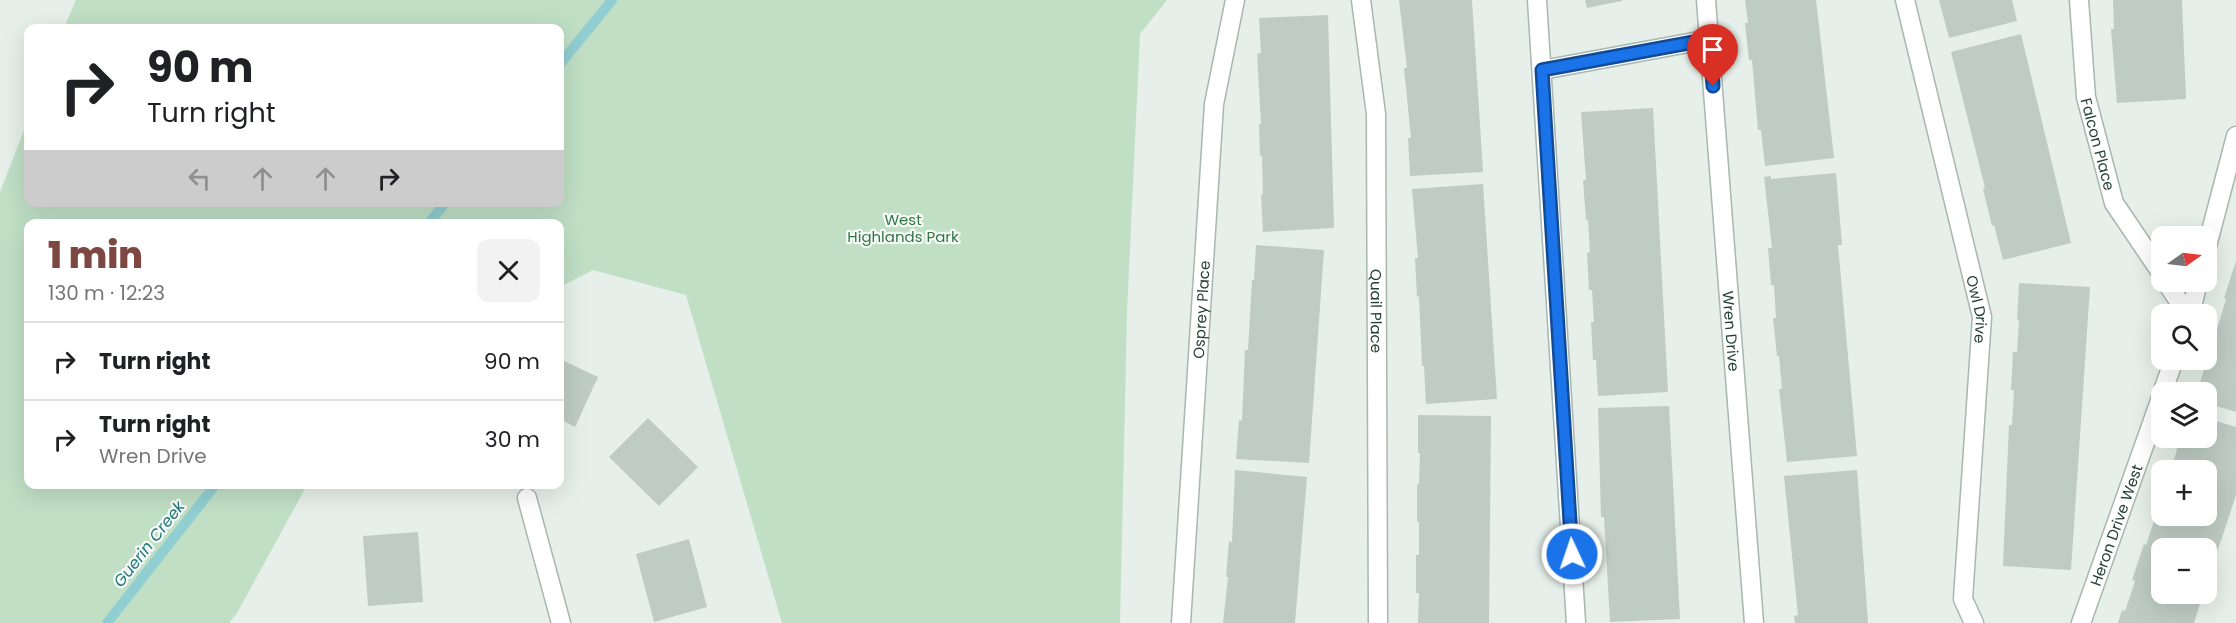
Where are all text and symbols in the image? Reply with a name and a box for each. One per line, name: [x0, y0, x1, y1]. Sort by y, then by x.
pin: [1687, 24, 1738, 86]
icon: arrive: [1696, 33, 1729, 66]
text: 90 m: [147, 38, 254, 97]
icon: right: [48, 48, 126, 126]
text: Turn right: [147, 94, 276, 131]
street label: Falcon Place: [2076, 96, 2121, 193]
icon: left: [183, 162, 216, 195]
icon: ahead: [246, 162, 279, 195]
icon: ahead: [309, 162, 342, 195]
icon: right: [372, 162, 405, 195]
park label: West Highlands Park: [847, 209, 959, 247]
north arrow: [2151, 226, 2217, 292]
map controls: [2151, 226, 2217, 604]
text: 1 min: [48, 230, 143, 281]
button: close: [477, 239, 540, 302]
street label: Osprey Place: [1187, 260, 1215, 359]
street label: Quail Place: [1366, 269, 1387, 353]
street label: Owl Drive: [1962, 273, 1993, 344]
text: 130 m · 12:23: [48, 279, 165, 307]
street label: Wren Drive: [1718, 290, 1745, 372]
button: search: [2151, 304, 2217, 370]
icon: right: [48, 345, 81, 378]
text: Turn right: [99, 346, 210, 377]
text: 90 m: [484, 346, 540, 377]
button: layers: [2151, 382, 2217, 448]
text: Turn right: [99, 409, 210, 440]
icon: right: [48, 423, 81, 456]
text: 30 m: [485, 424, 540, 455]
text: Wren Drive: [99, 442, 207, 470]
button: +: [2151, 460, 2217, 526]
street label: Heron Drive West: [2085, 461, 2147, 589]
water label: Guerin Creek: [108, 495, 191, 592]
position arrow: [1540, 522, 1604, 586]
button: −: [2151, 538, 2217, 604]

